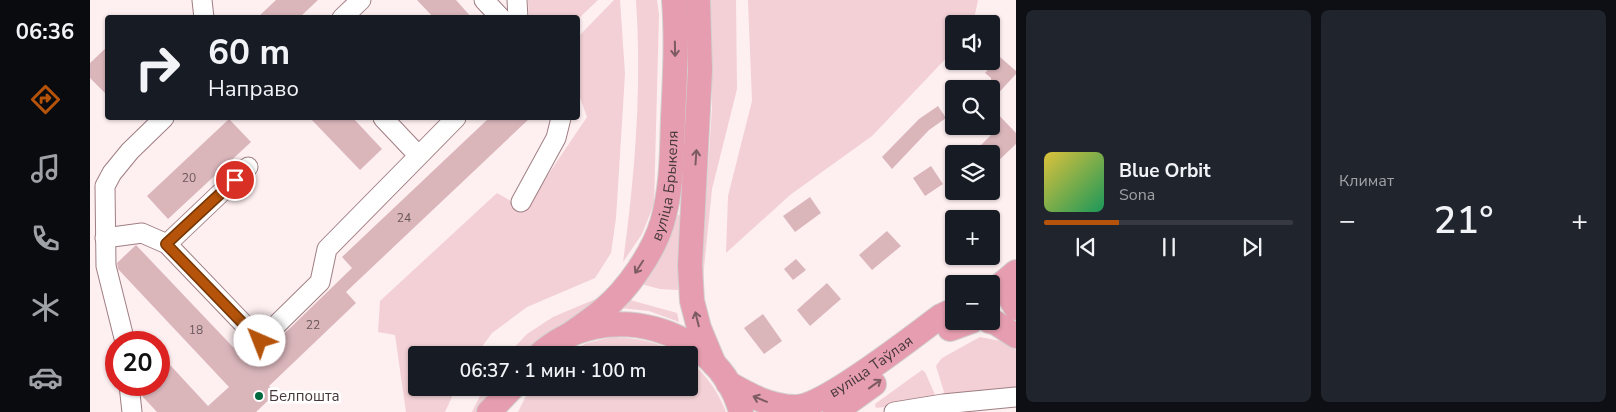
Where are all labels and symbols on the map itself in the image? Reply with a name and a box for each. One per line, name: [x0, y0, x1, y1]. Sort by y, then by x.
one-way arrow: [671, 40, 680, 56]
street label: вуліца Брыкеля: [646, 130, 683, 244]
one-way arrow: [691, 149, 700, 165]
pin: [214, 159, 256, 201]
house number: 20: [182, 170, 196, 186]
house number: 24: [397, 210, 411, 226]
one-way arrow: [634, 260, 644, 274]
one-way arrow: [692, 311, 701, 327]
position arrow: [233, 314, 285, 366]
house number: 22: [306, 317, 320, 333]
house number: 18: [189, 322, 203, 338]
speed limit sign: 20: [105, 331, 170, 396]
street label: вуліца Таўлая: [826, 331, 917, 402]
one-way arrow: [868, 379, 882, 389]
place label: Белпошта: [269, 386, 340, 406]
marker: Белпошта: [253, 390, 265, 402]
one-way arrow: [753, 394, 768, 404]

